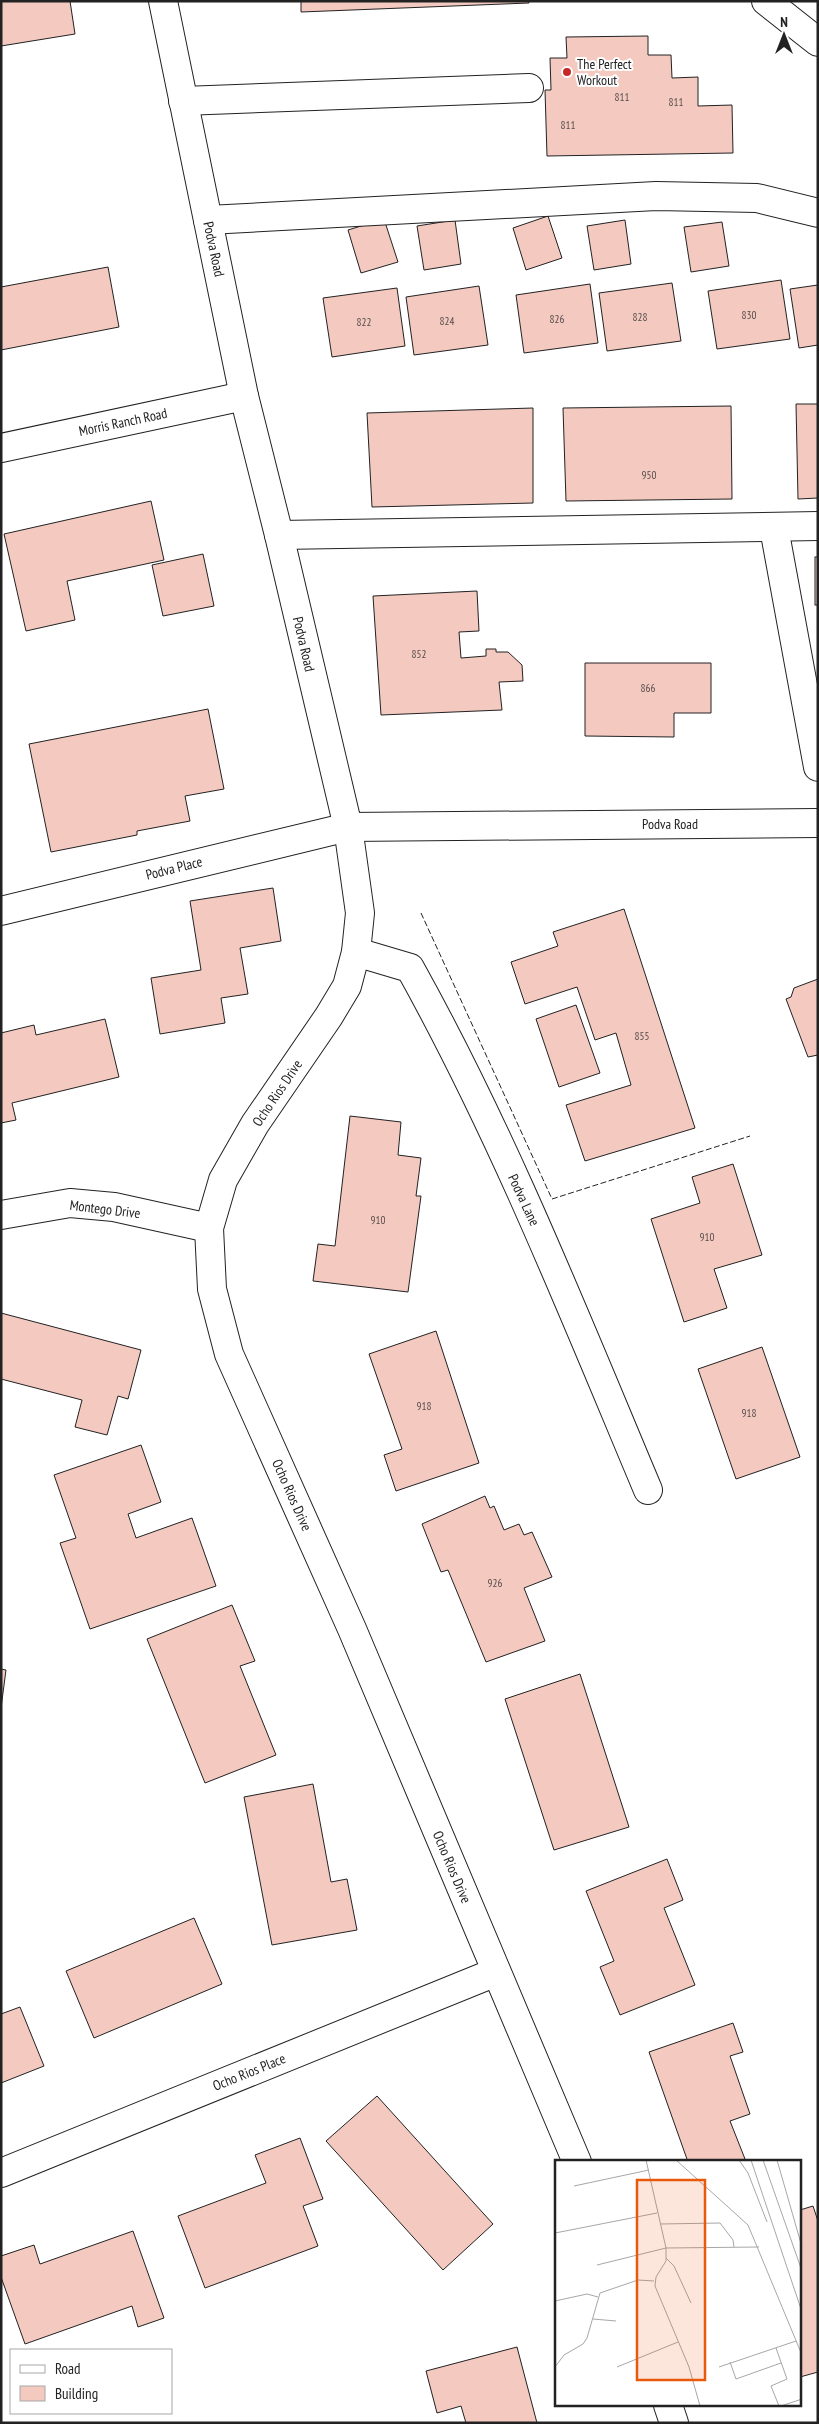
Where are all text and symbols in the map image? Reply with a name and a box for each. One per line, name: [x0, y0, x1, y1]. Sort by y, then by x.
north arrow: [759, 10, 809, 60]
text: N: [780, 13, 788, 31]
place label: The Perfect Workout: [577, 55, 632, 89]
marker: The Perfect Workout: [561, 66, 573, 78]
house number: 811: [615, 90, 629, 104]
house number: 811: [669, 95, 683, 109]
house number: 811: [561, 118, 575, 132]
street label: Podva Road: [199, 220, 229, 278]
house number: 830: [742, 308, 756, 322]
house number: 828: [633, 310, 647, 324]
house number: 826: [550, 312, 564, 326]
house number: 824: [440, 314, 454, 328]
house number: 822: [357, 315, 371, 329]
street label: Morris Ranch Road: [77, 404, 169, 440]
house number: 950: [642, 468, 656, 482]
street label: Podva Road: [289, 615, 319, 673]
house number: 852: [412, 647, 426, 661]
house number: 866: [641, 681, 655, 695]
street label: Podva Road: [642, 815, 698, 833]
street label: Podva Place: [144, 852, 204, 884]
house number: 855: [635, 1029, 649, 1043]
street label: Ocho Rios Drive: [248, 1056, 306, 1130]
street label: Podva Lane: [504, 1171, 544, 1229]
street label: Montego Drive: [69, 1196, 142, 1222]
house number: 910: [371, 1213, 385, 1227]
house number: 910: [700, 1230, 714, 1244]
house number: 918: [417, 1399, 431, 1413]
house number: 918: [742, 1406, 756, 1420]
street label: Ocho Rios Drive: [268, 1456, 316, 1534]
house number: 926: [488, 1576, 502, 1590]
street label: Ocho Rios Drive: [429, 1828, 475, 1906]
street label: Ocho Rios Place: [210, 2049, 288, 2095]
inset map: [555, 2160, 802, 2406]
legend: [10, 2349, 172, 2414]
text: Road: [55, 2359, 81, 2378]
text: Building: [55, 2384, 98, 2403]

